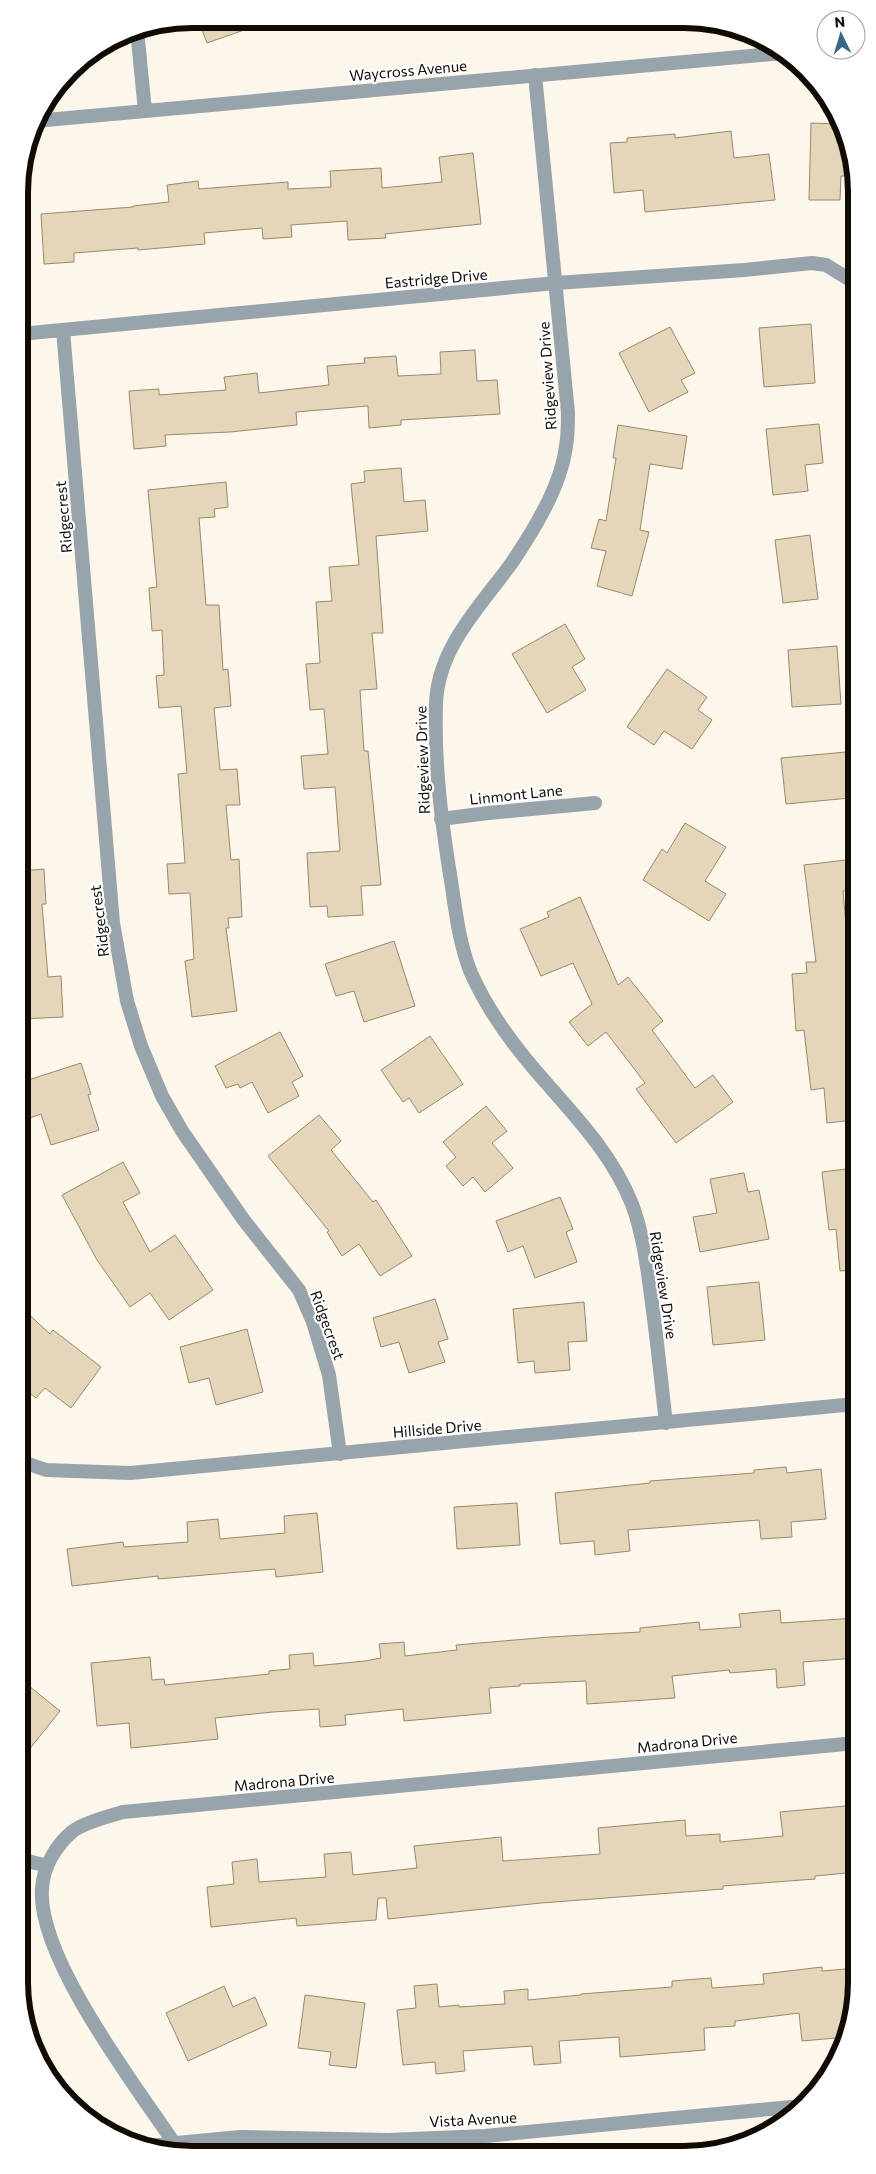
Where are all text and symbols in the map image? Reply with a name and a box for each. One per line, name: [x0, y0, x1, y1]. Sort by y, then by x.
north arrow: [816, 10, 866, 60]
text: N: [834, 13, 846, 30]
street label: Waycross Avenue: [348, 56, 468, 84]
street label: Eastridge Drive: [384, 265, 488, 291]
street label: Ridgeview Drive: [534, 321, 560, 431]
street label: Ridgecrest: [51, 480, 75, 554]
street label: Ridgeview Drive: [411, 705, 433, 815]
street label: Linmont Lane: [468, 780, 564, 808]
street label: Ridgecrest: [86, 884, 112, 958]
street label: Ridgeview Drive: [647, 1230, 681, 1340]
street label: Ridgecrest: [307, 1288, 349, 1362]
street label: Hillside Drive: [392, 1415, 482, 1441]
street label: Madrona Drive: [636, 1728, 738, 1756]
street label: Madrona Drive: [233, 1768, 335, 1794]
street label: Vista Avenue: [429, 2108, 517, 2130]

